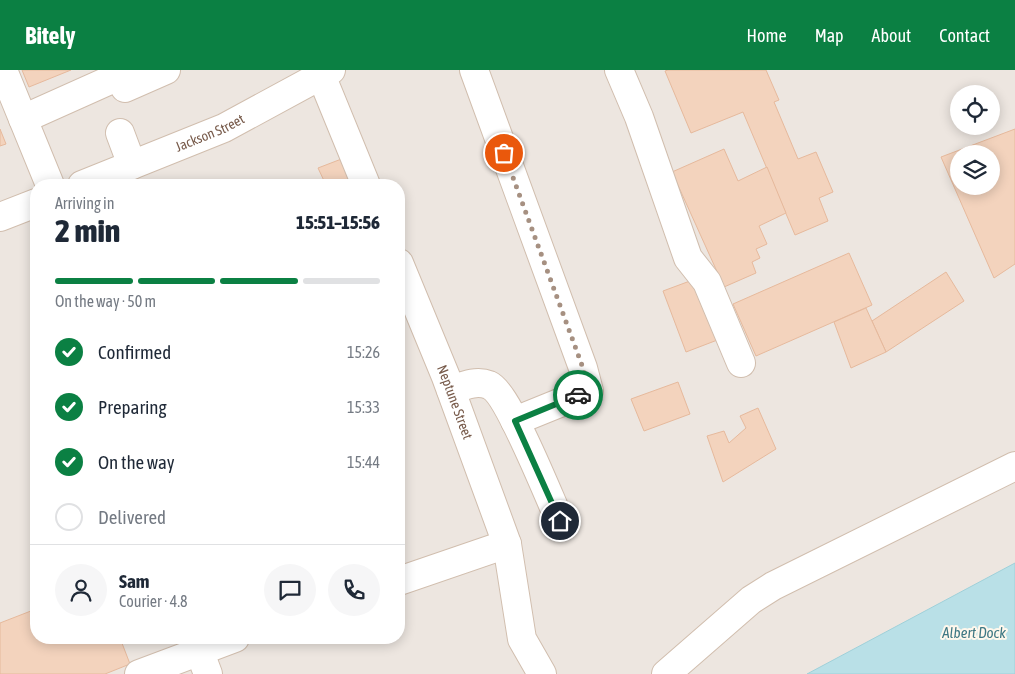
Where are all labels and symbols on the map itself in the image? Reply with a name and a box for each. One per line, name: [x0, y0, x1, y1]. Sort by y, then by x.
street label: Jackson Street: [173, 111, 247, 155]
pin: [483, 132, 525, 174]
street label: Neptune Street: [434, 363, 476, 441]
courier: [553, 370, 603, 420]
pin: [539, 500, 581, 542]
water label: Albert Dock: [941, 624, 1006, 641]

